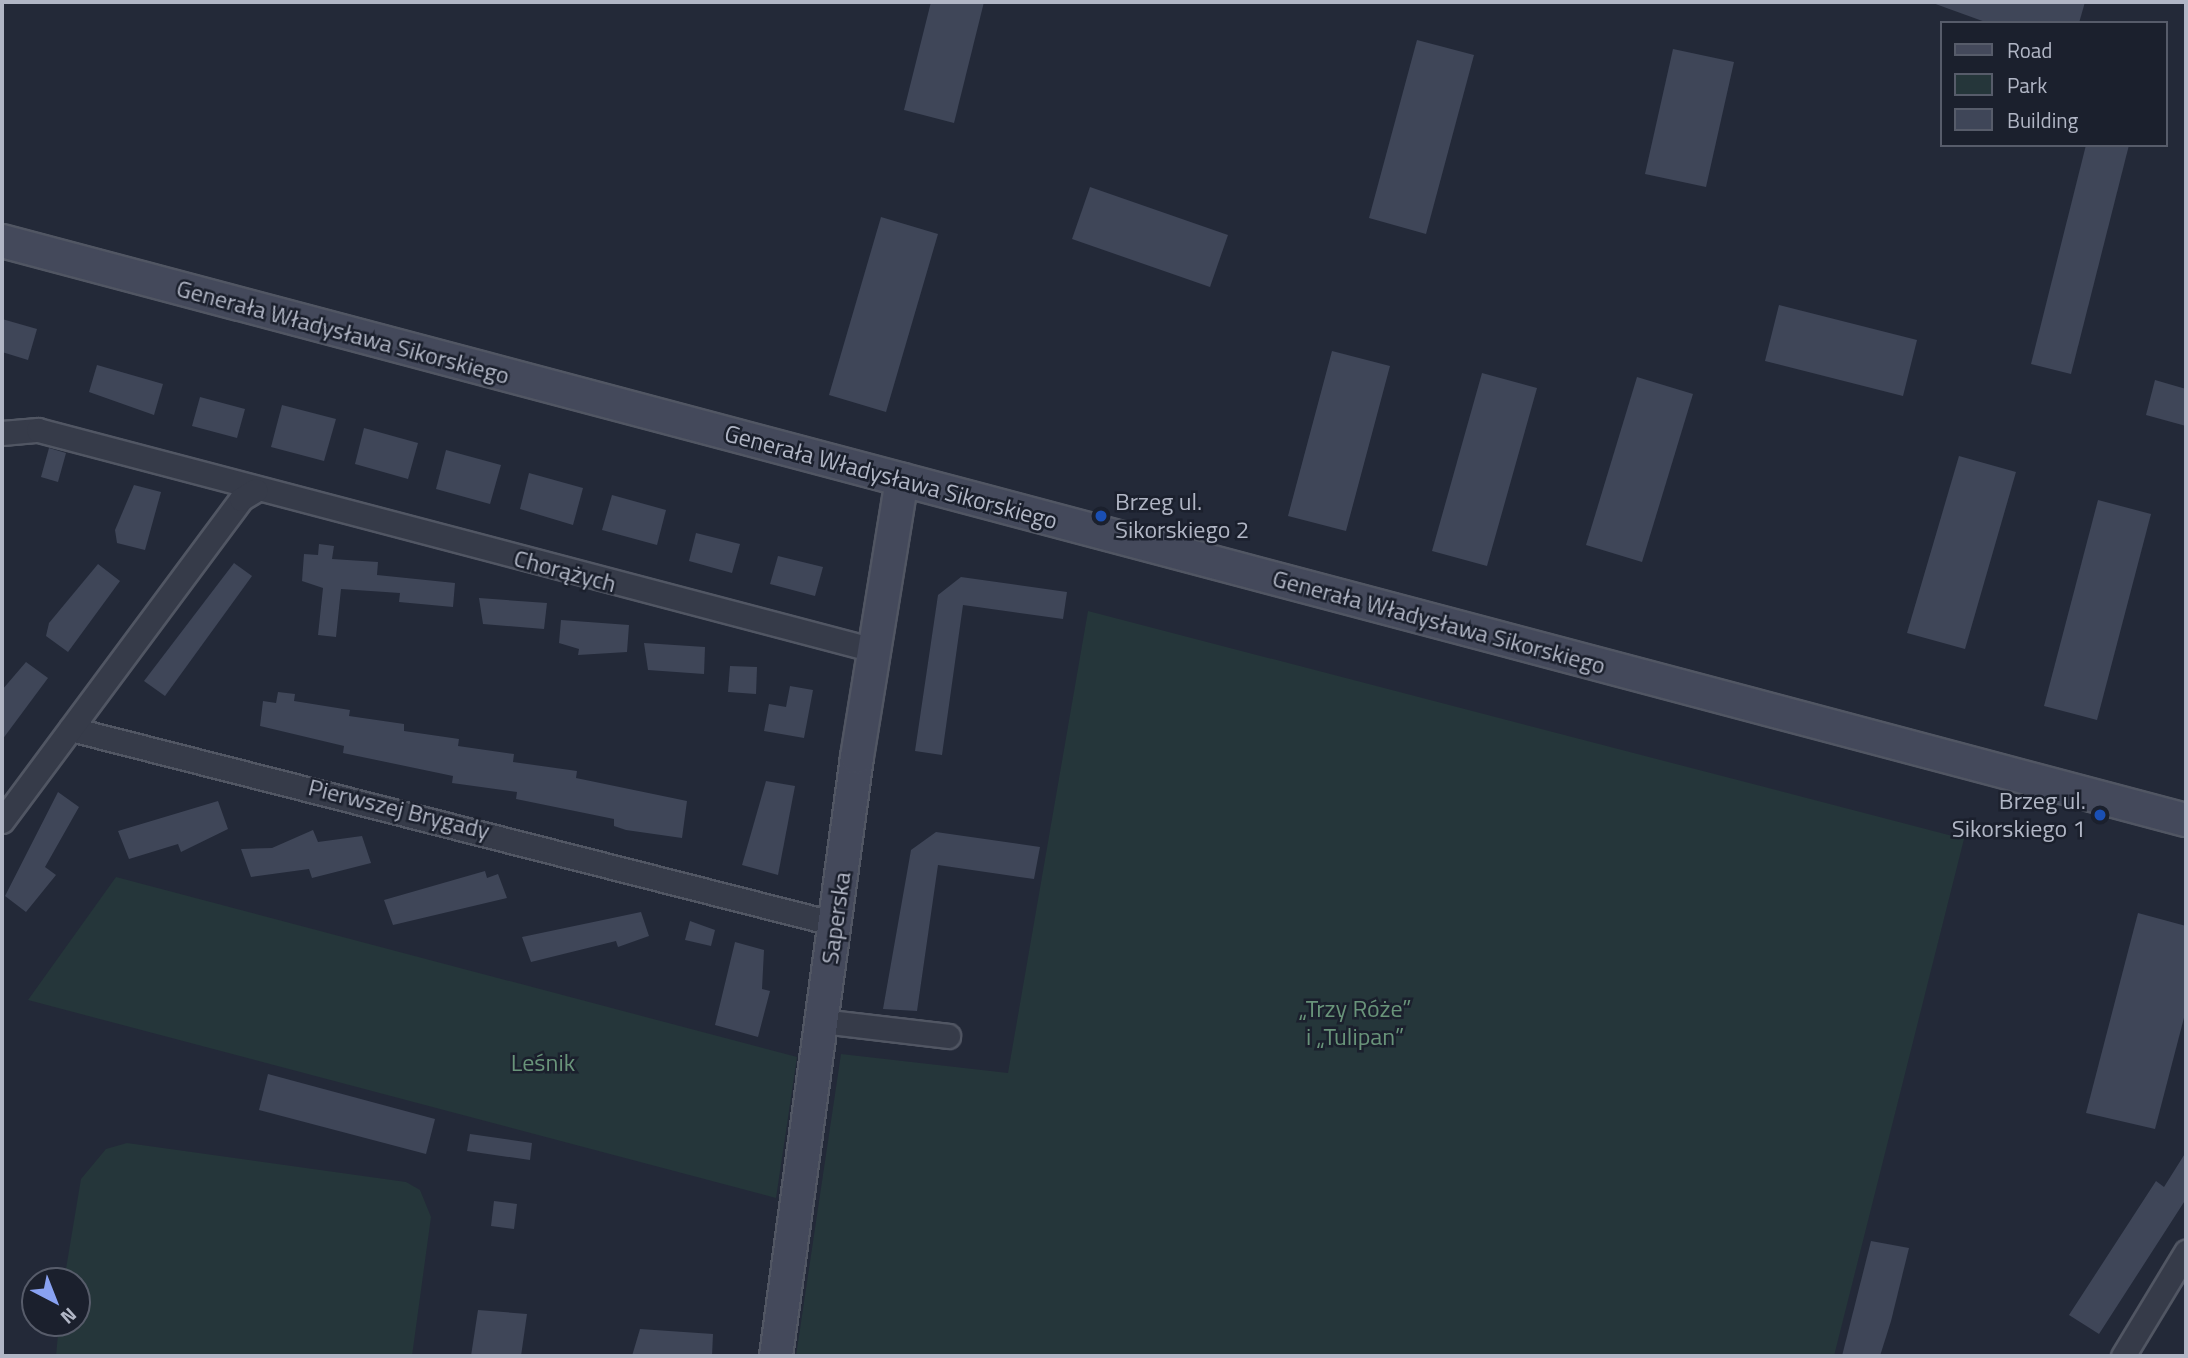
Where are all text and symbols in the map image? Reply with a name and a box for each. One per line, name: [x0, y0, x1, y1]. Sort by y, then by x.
legend: [1940, 21, 2167, 147]
text: Road: [2007, 34, 2052, 66]
text: Park: [2007, 69, 2047, 101]
text: Building: [2007, 104, 2078, 136]
street label: Generała Władysława Sikorskiego: [173, 274, 513, 390]
street label: Generała Władysława Sikorskiego: [721, 419, 1061, 535]
place label: Brzeg ul. Sikorskiego 2: [1115, 488, 1249, 544]
marker: Brzeg ul. Sikorskiego 2: [1093, 508, 1109, 524]
street label: Chorążych: [511, 544, 619, 598]
street label: Generała Władysława Sikorskiego: [1269, 564, 1609, 680]
street label: Pierwszej Brygady: [305, 773, 493, 845]
place label: Brzeg ul. Sikorskiego 1: [1952, 787, 2086, 843]
marker: Brzeg ul. Sikorskiego 1: [2092, 807, 2108, 823]
street label: Saperska: [815, 870, 857, 966]
park label: „Trzy Róże” i „Tulipan”: [1299, 995, 1411, 1051]
park label: Leśnik: [511, 1049, 575, 1077]
north arrow: [21, 1267, 91, 1337]
text: N: [54, 1301, 84, 1332]

